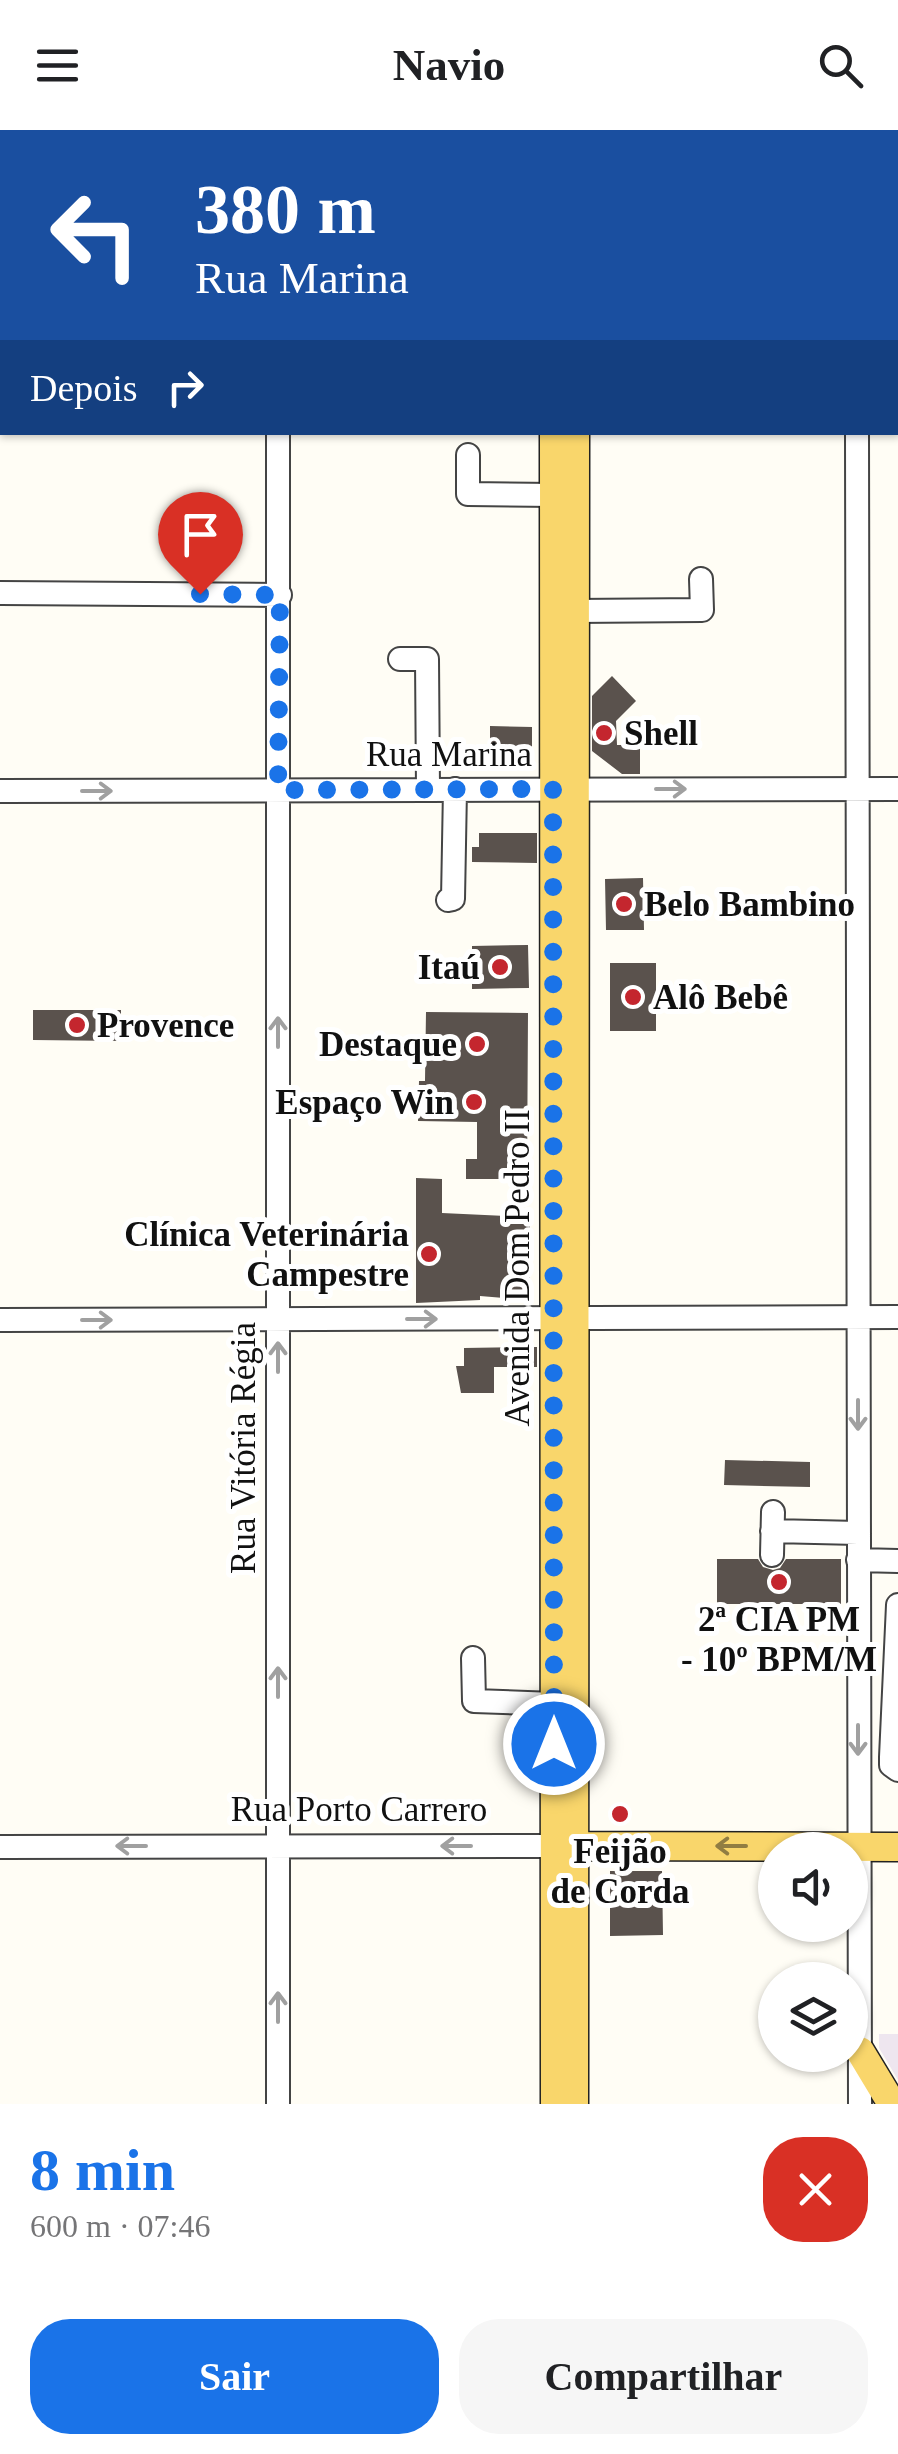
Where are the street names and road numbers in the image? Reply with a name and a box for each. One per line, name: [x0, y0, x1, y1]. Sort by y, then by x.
street label: Rua Marina: [366, 735, 533, 774]
street label: Avenida Dom Pedro II: [498, 1109, 537, 1427]
street label: Rua Vitória Régia: [224, 1322, 263, 1574]
street label: Rua Porto Carrero: [231, 1790, 487, 1829]

